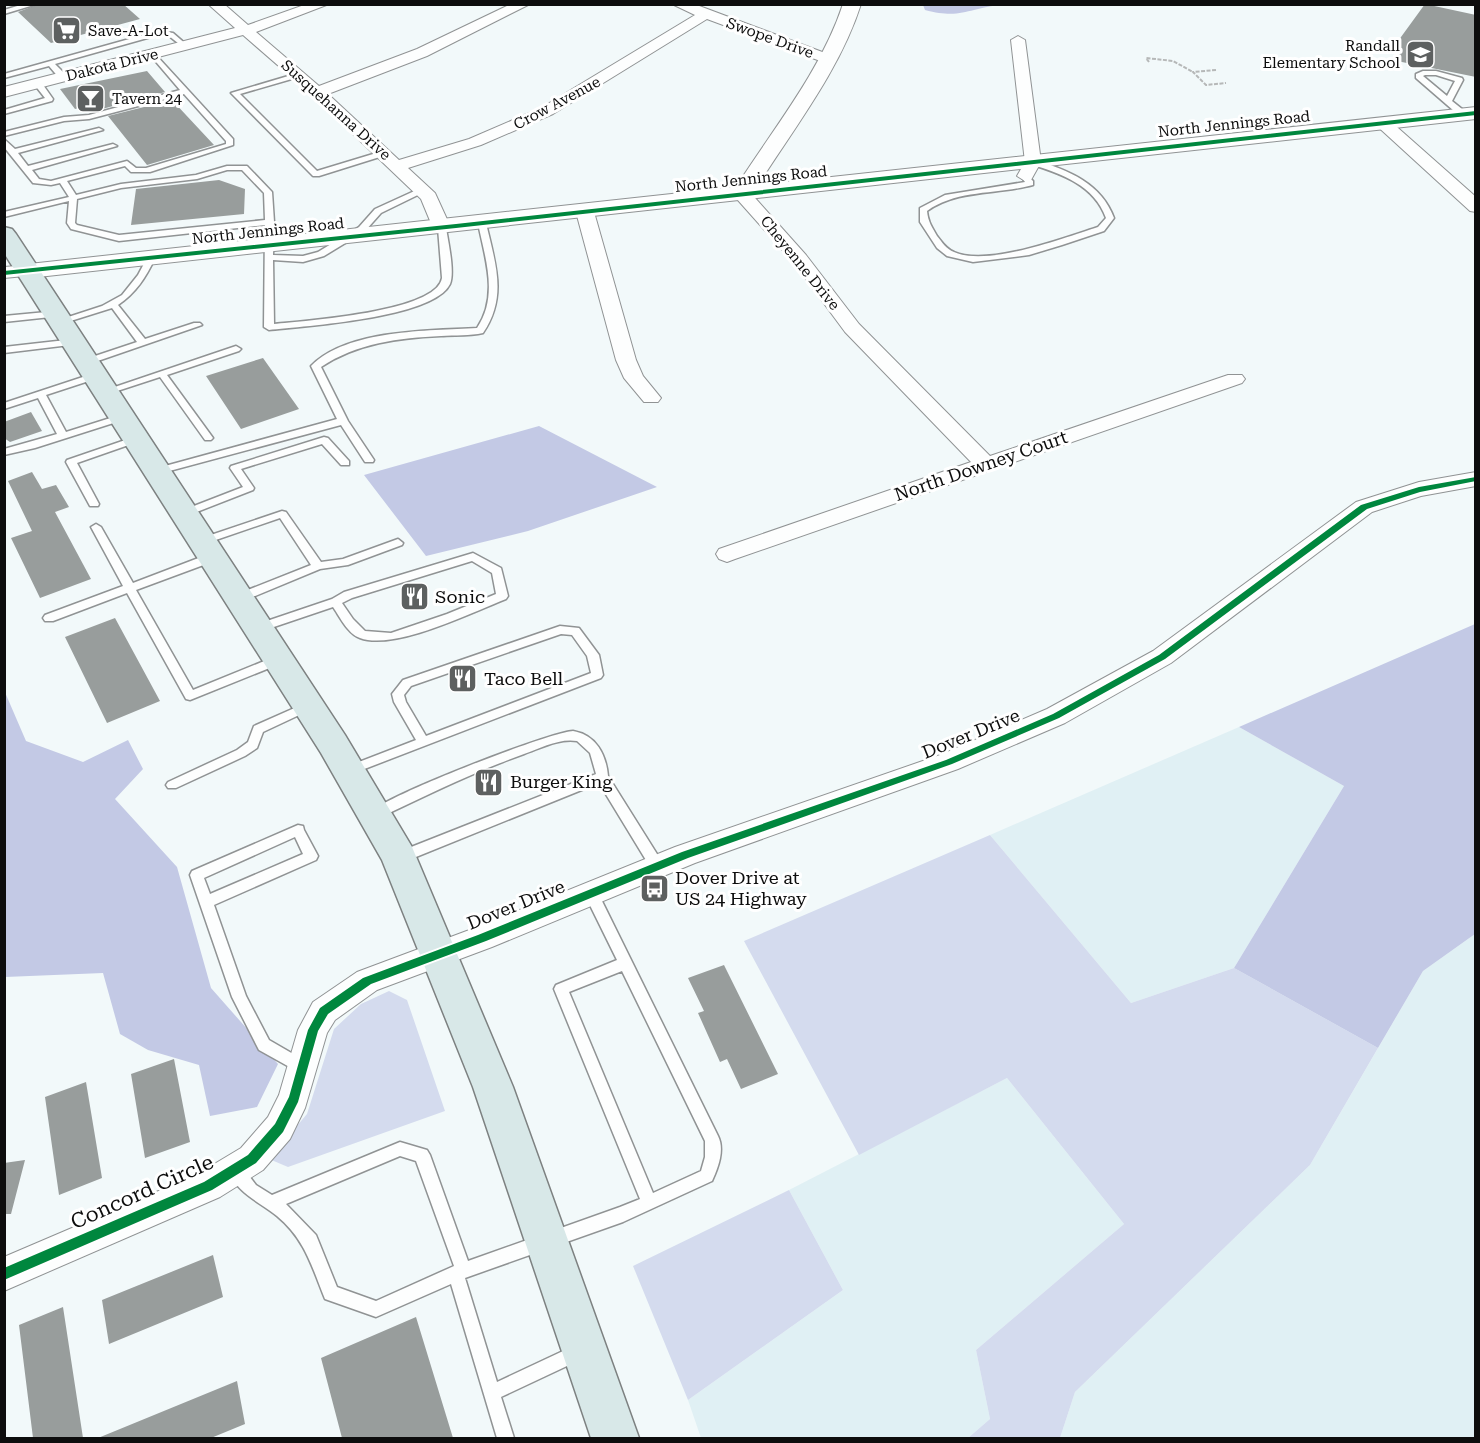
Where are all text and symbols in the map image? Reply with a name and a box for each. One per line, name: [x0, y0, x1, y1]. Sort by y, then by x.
street label: Swope Drive: [724, 14, 816, 62]
supermarket icon: Save-A-Lot: [51, 15, 83, 47]
place label: Save-A-Lot: [88, 22, 169, 40]
place label: Randall Elementary School: [1262, 37, 1400, 72]
school or university icon: Randall Elementary School: [1405, 39, 1437, 71]
street label: Dakota Drive: [64, 45, 160, 85]
street label: Susquehanna Drive: [278, 56, 394, 164]
street label: Crow Avenue: [511, 73, 603, 133]
bar icon: Tavern 24: [75, 83, 107, 115]
place label: Tavern 24: [112, 90, 182, 108]
street label: North Jennings Road: [1157, 107, 1311, 141]
street label: North Jennings Road: [674, 162, 828, 196]
street label: Cheyenne Drive: [757, 212, 843, 314]
street label: North Jennings Road: [191, 214, 345, 248]
street label: North Downey Court: [892, 426, 1070, 505]
restaurant icon: Sonic: [398, 581, 430, 613]
place label: Sonic: [435, 586, 485, 607]
restaurant icon: Taco Bell: [447, 663, 479, 695]
place label: Taco Bell: [484, 668, 564, 689]
street label: Dover Drive: [919, 704, 1023, 763]
restaurant icon: Burger King: [473, 766, 505, 798]
place label: Burger King: [510, 771, 613, 792]
place label: Dover Drive at US 24 Highway: [675, 867, 807, 909]
bus stop icon: Dover Drive at US 24 Highway: [638, 872, 670, 904]
street label: Dover Drive: [464, 875, 568, 934]
street label: Concord Circle: [67, 1150, 217, 1234]

